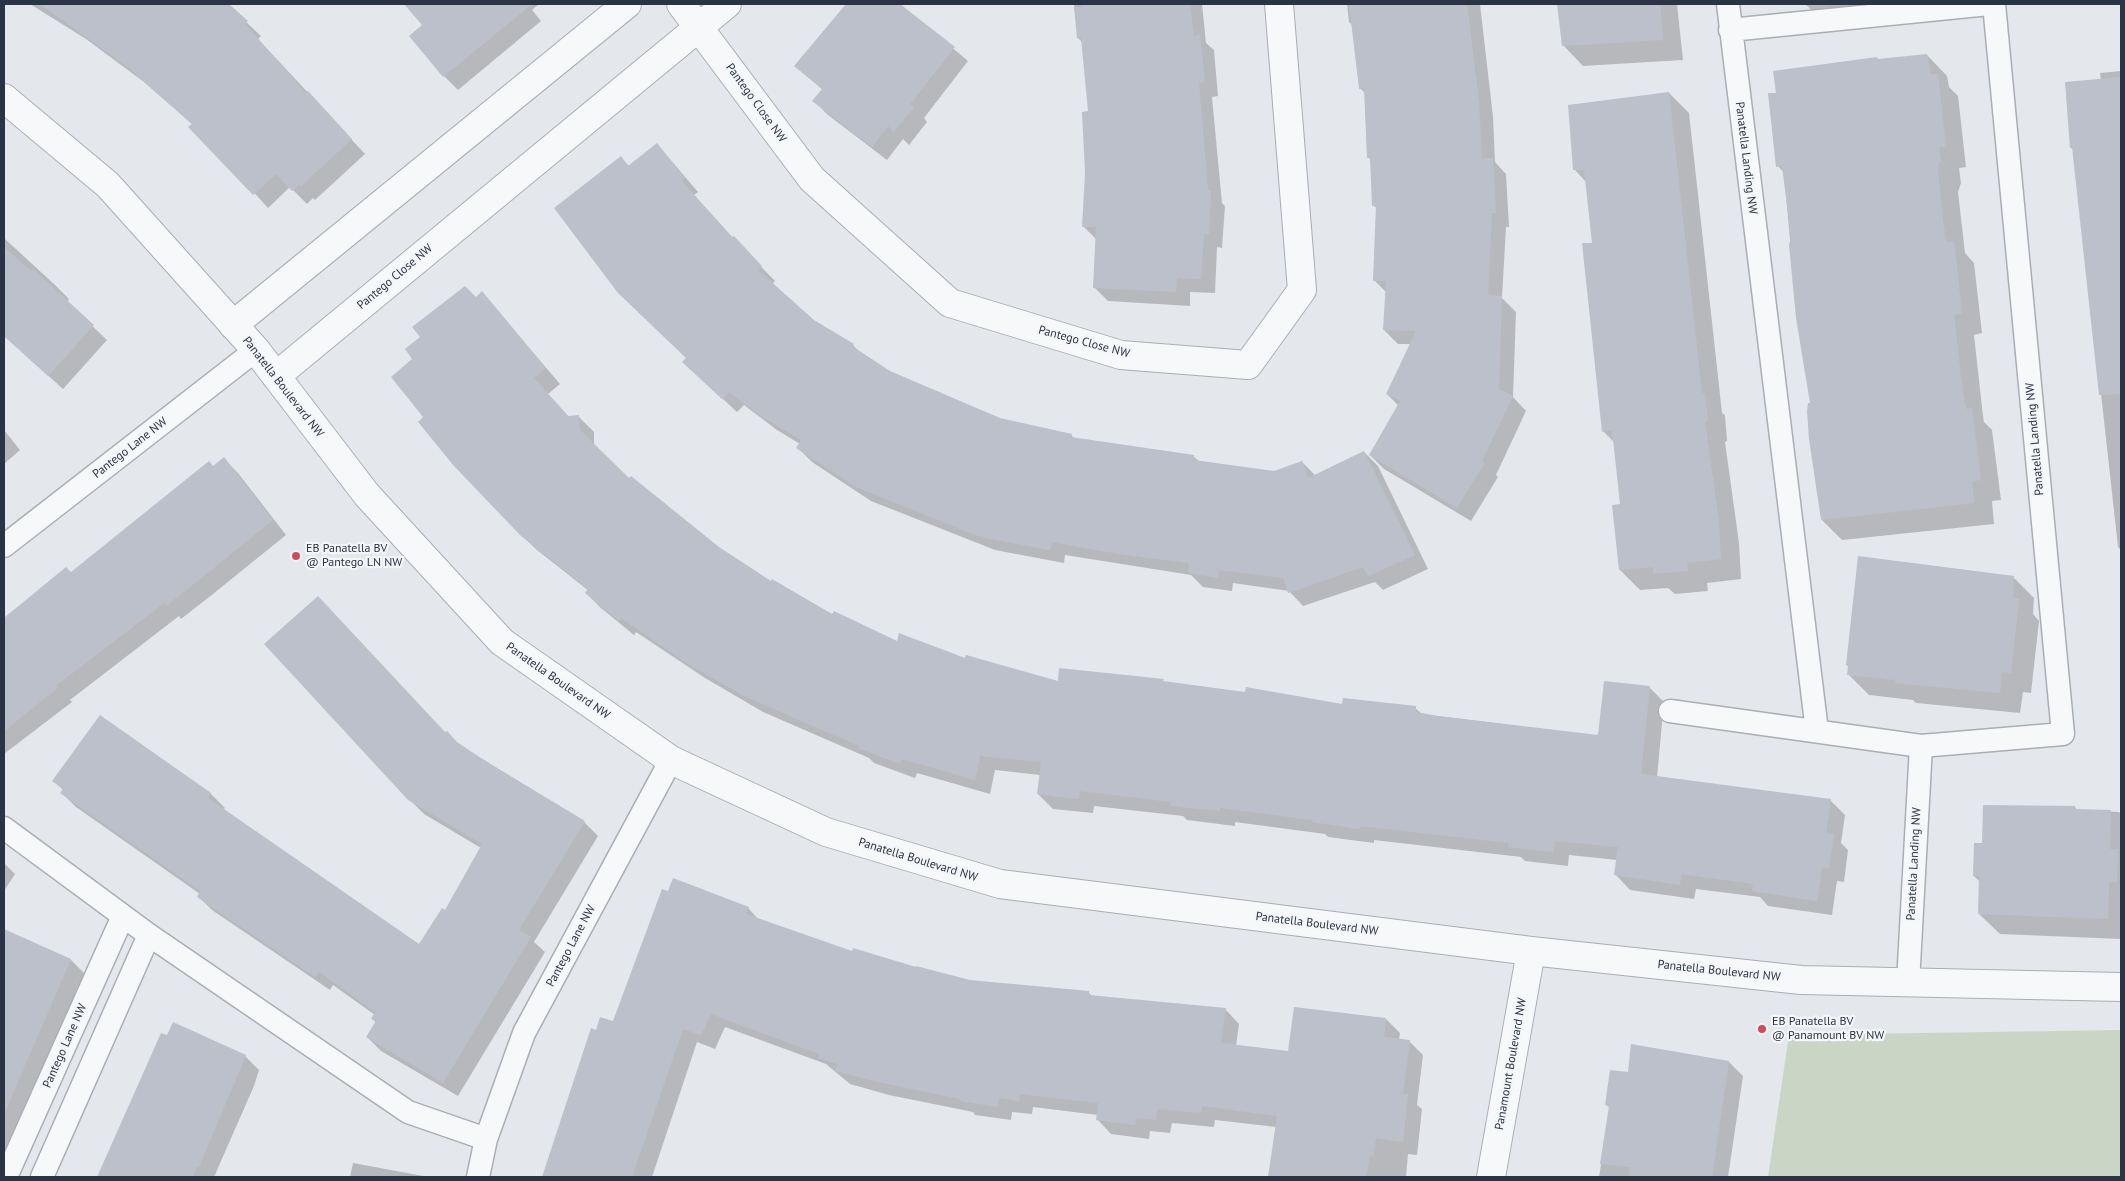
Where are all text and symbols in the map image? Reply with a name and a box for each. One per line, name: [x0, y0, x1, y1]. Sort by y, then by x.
street label: Pantego Close NW: [723, 61, 789, 145]
street label: Panatella Landing NW: [1732, 101, 1760, 215]
street label: Pantego Close NW: [354, 241, 436, 313]
street label: Pantego Close NW: [1037, 323, 1131, 361]
street label: Panatella Boulevard NW: [239, 334, 327, 440]
street label: Panatella Landing NW: [2023, 382, 2047, 496]
street label: Pantego Lane NW: [90, 414, 170, 482]
place label: EB Panatella BV @ Pantego LN NW: [306, 542, 402, 570]
marker: EB Panatella BV @ Pantego LN NW: [290, 550, 302, 562]
street label: Panatella Boulevard NW: [503, 640, 613, 722]
street label: Panatella Landing NW: [1904, 807, 1924, 921]
street label: Panatella Boulevard NW: [857, 835, 979, 885]
street label: Pantego Lane NW: [543, 903, 599, 989]
street label: Panatella Boulevard NW: [1255, 909, 1379, 939]
street label: Panatella Boulevard NW: [1657, 957, 1781, 985]
street label: Panamount Boulevard NW: [1492, 997, 1530, 1131]
street label: Pantego Lane NW: [40, 1002, 90, 1090]
place label: EB Panatella BV @ Panamount BV NW: [1772, 1015, 1884, 1043]
marker: EB Panatella BV @ Panamount BV NW: [1756, 1023, 1768, 1035]

